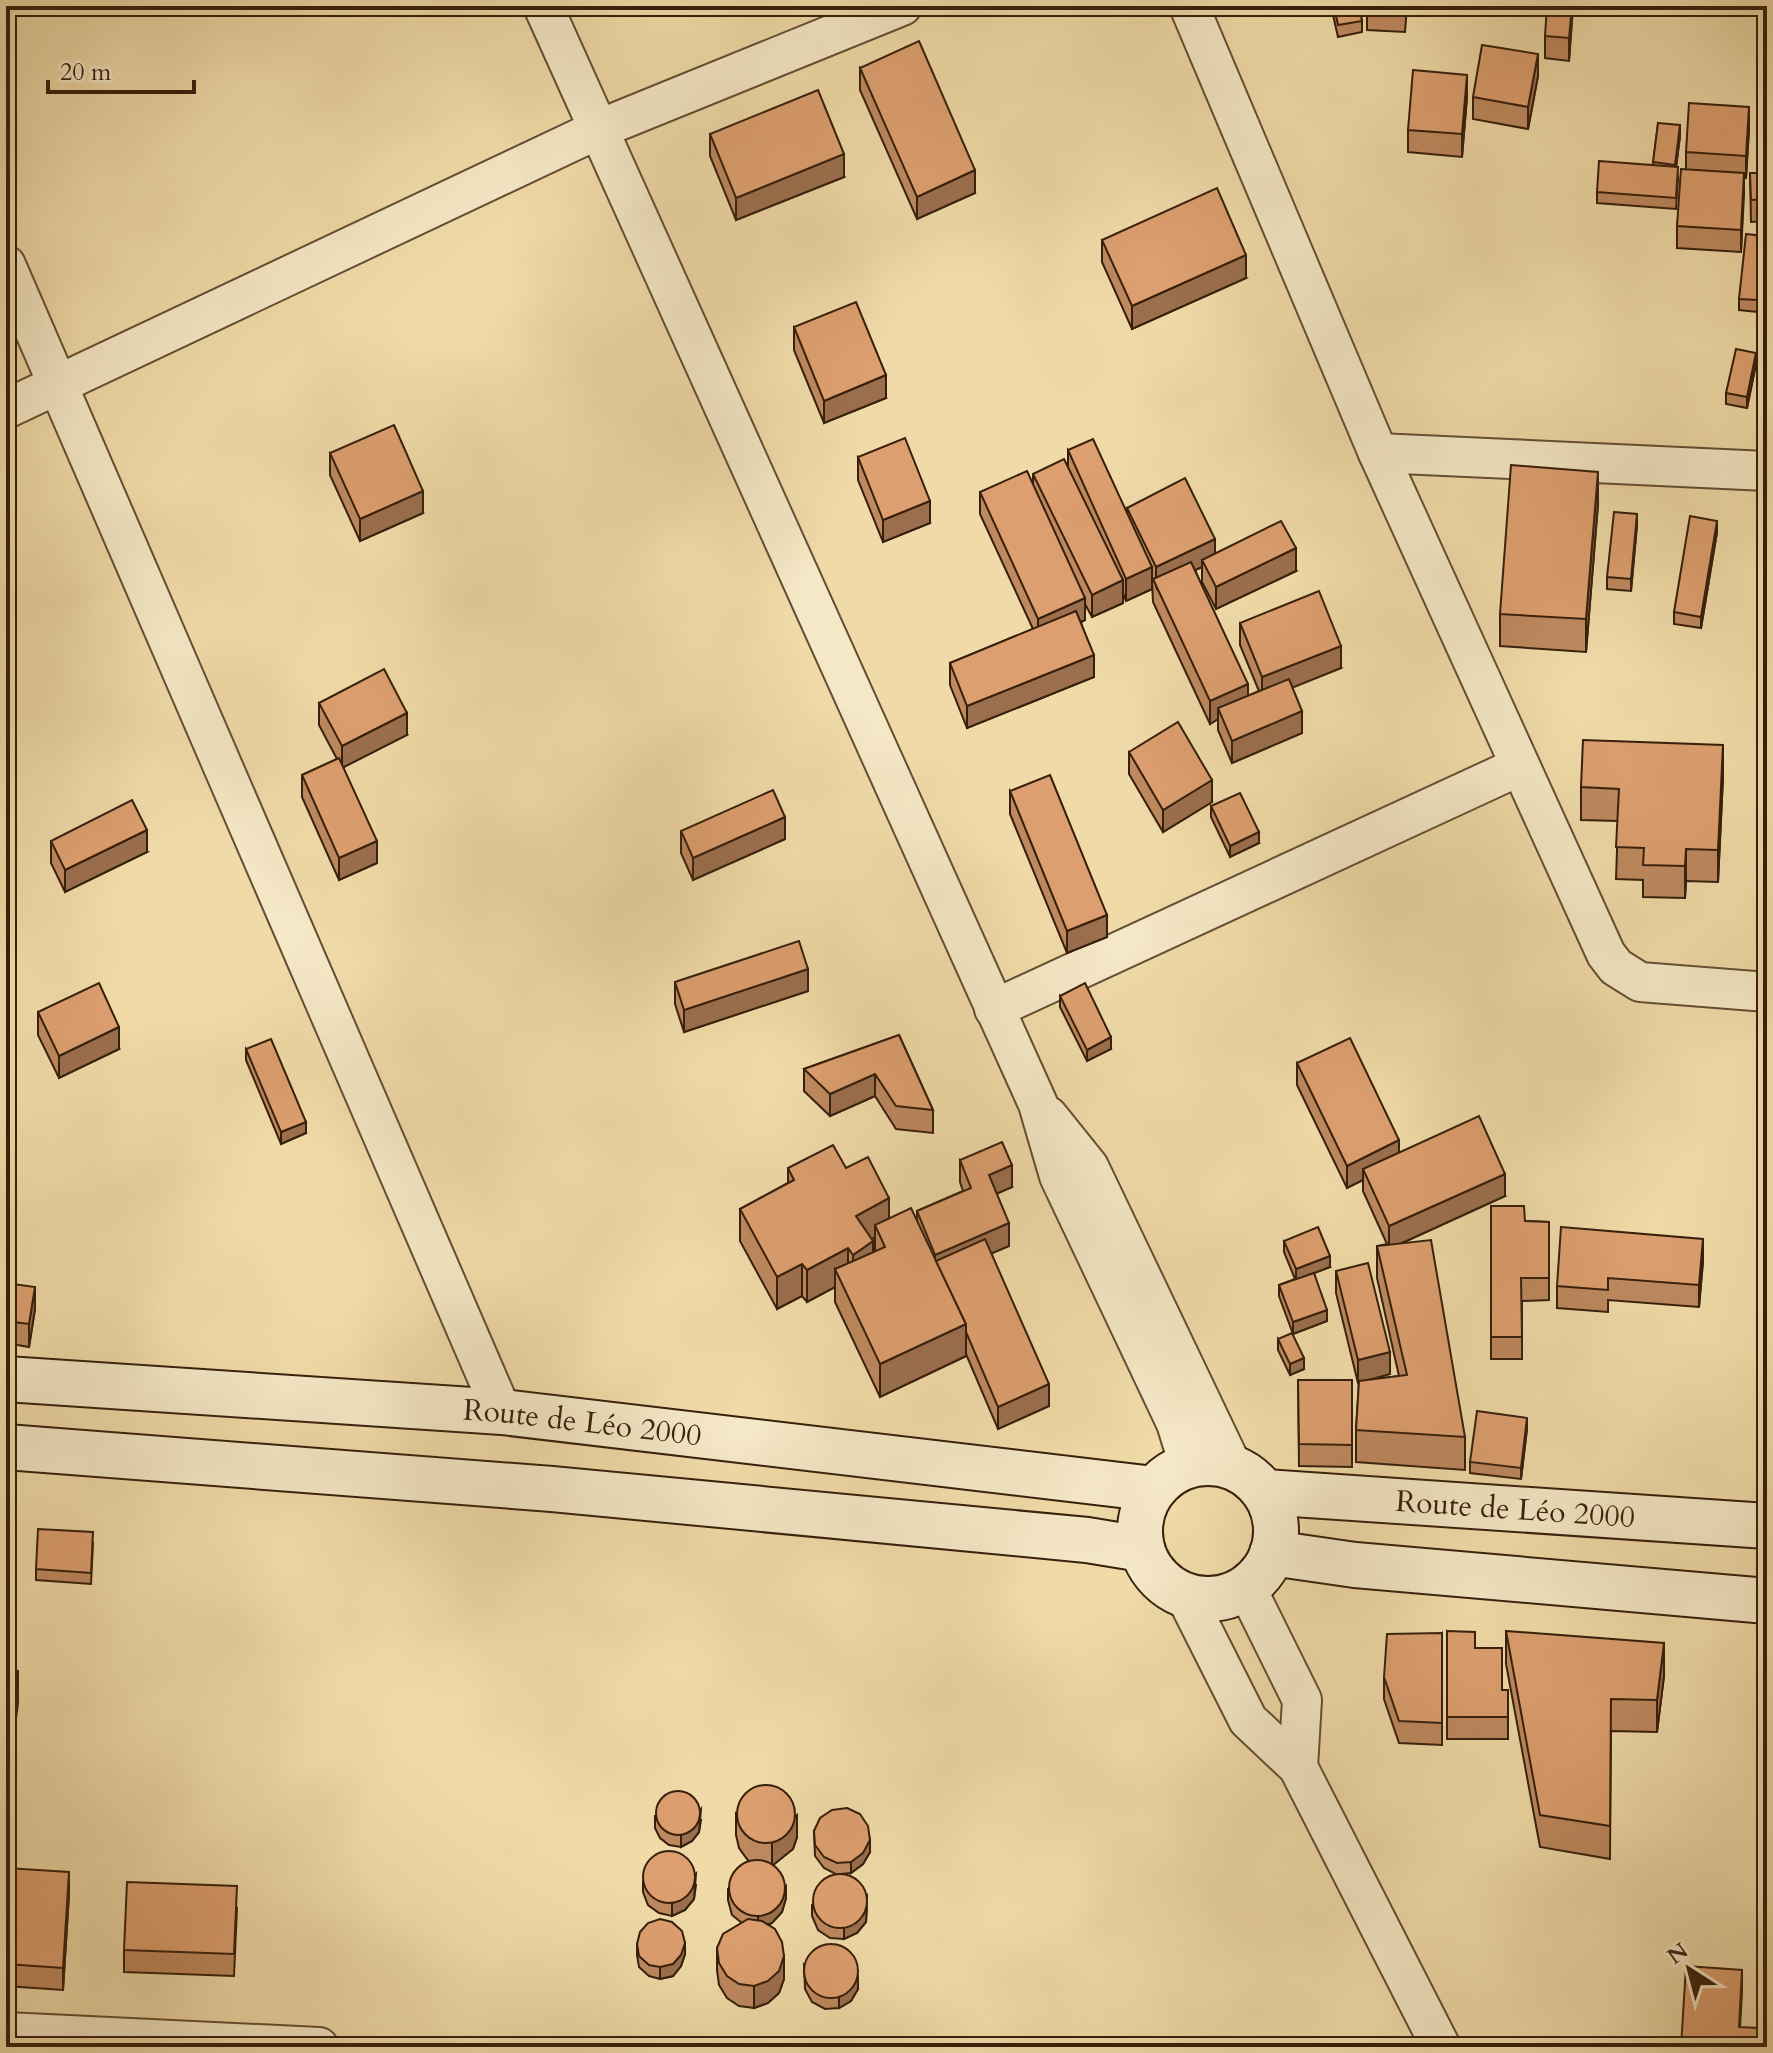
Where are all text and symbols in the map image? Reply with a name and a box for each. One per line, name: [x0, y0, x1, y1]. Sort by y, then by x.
scale bar: [48, 44, 194, 94]
text: 20 m: [60, 56, 112, 89]
street label: Route de Léo 2000: [462, 1389, 704, 1456]
street label: Route de Léo 2000: [1394, 1481, 1636, 1538]
north arrow: [1649, 1929, 1729, 2009]
text: N: [1661, 1936, 1694, 1971]

